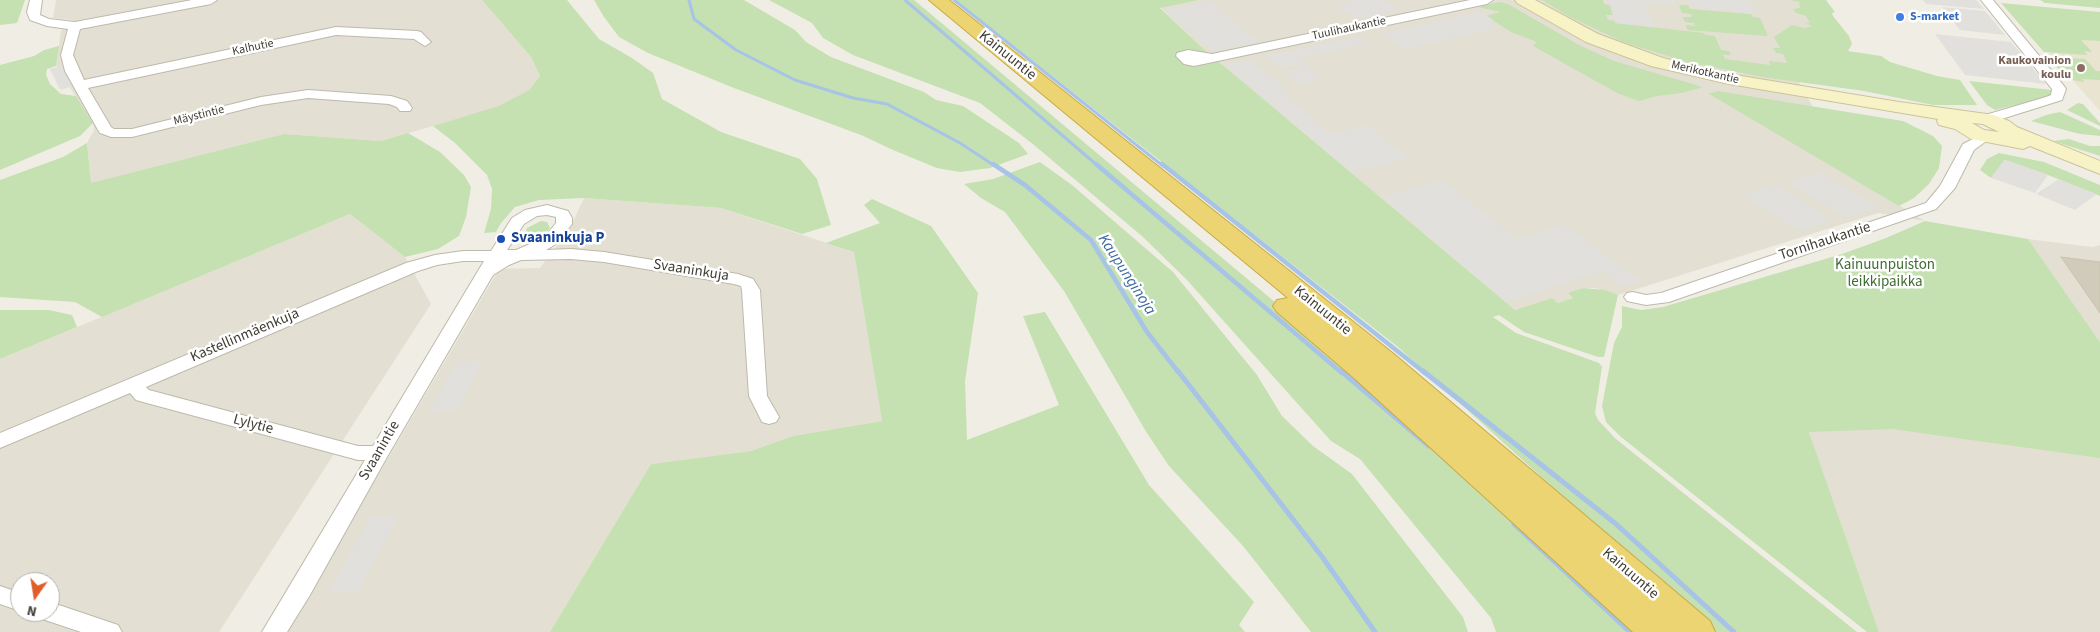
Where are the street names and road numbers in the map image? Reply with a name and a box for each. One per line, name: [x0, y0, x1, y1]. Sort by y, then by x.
street label: Tuulihaukantie: [1311, 14, 1387, 44]
street label: Kainuuntie: [975, 27, 1039, 85]
street label: Kalhutie: [231, 37, 275, 59]
street label: Merikotkantie: [1670, 58, 1740, 88]
street label: Mäystintie: [172, 103, 226, 129]
street label: Tornihaukantie: [1777, 219, 1873, 265]
street label: Svaaninkuja: [652, 256, 730, 286]
street label: Kainuuntie: [1290, 282, 1354, 340]
street label: Kastellinmäenkuja: [188, 305, 302, 367]
street label: Lylytie: [231, 411, 275, 439]
street label: Svaanintie: [356, 418, 404, 484]
street label: Kainuuntie: [1598, 545, 1662, 603]

